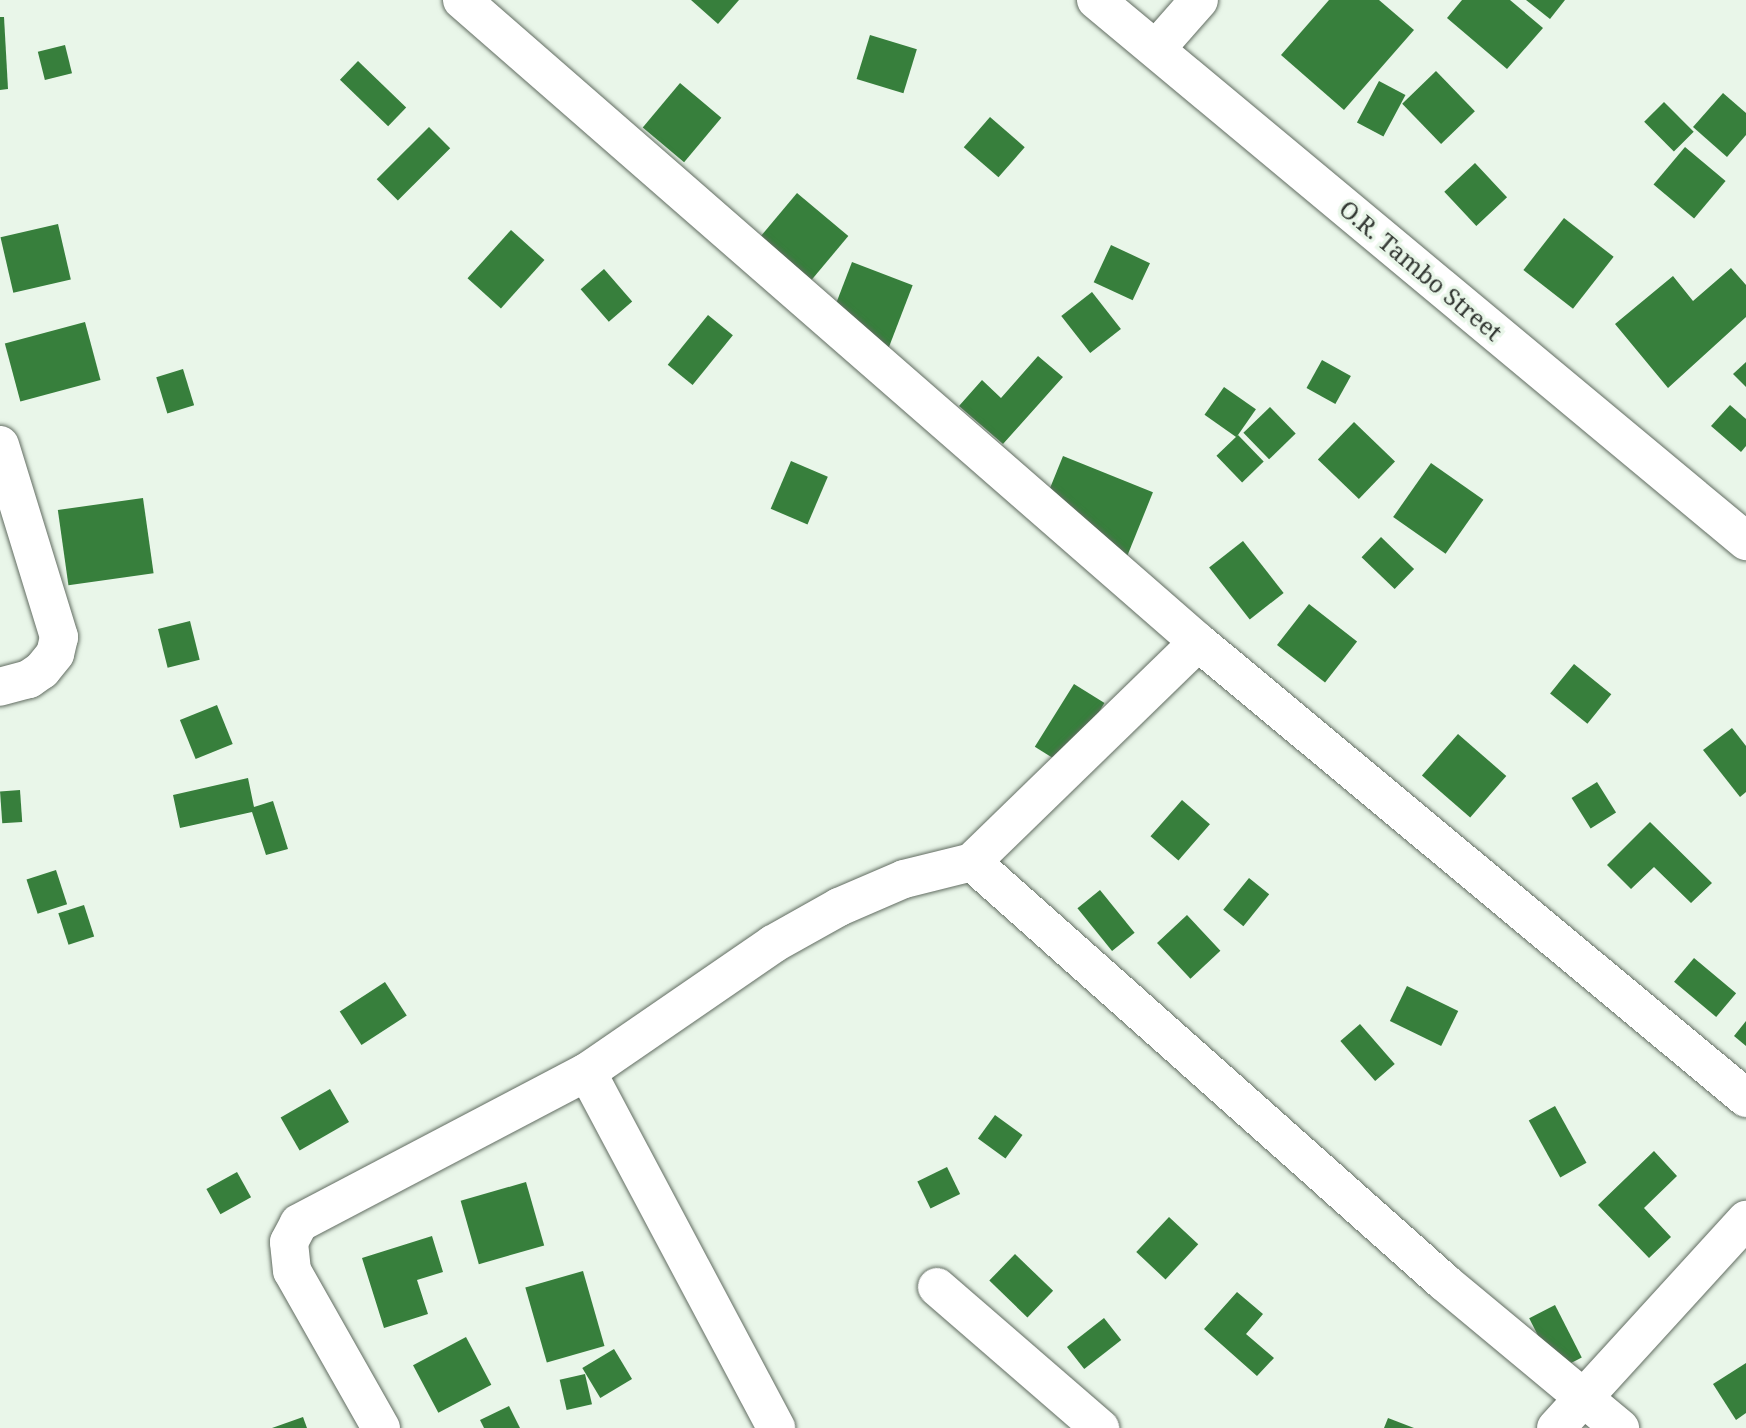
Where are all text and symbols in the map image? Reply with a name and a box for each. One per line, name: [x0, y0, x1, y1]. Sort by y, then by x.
street label: O.R. Tambo Street: [1334, 194, 1508, 346]

